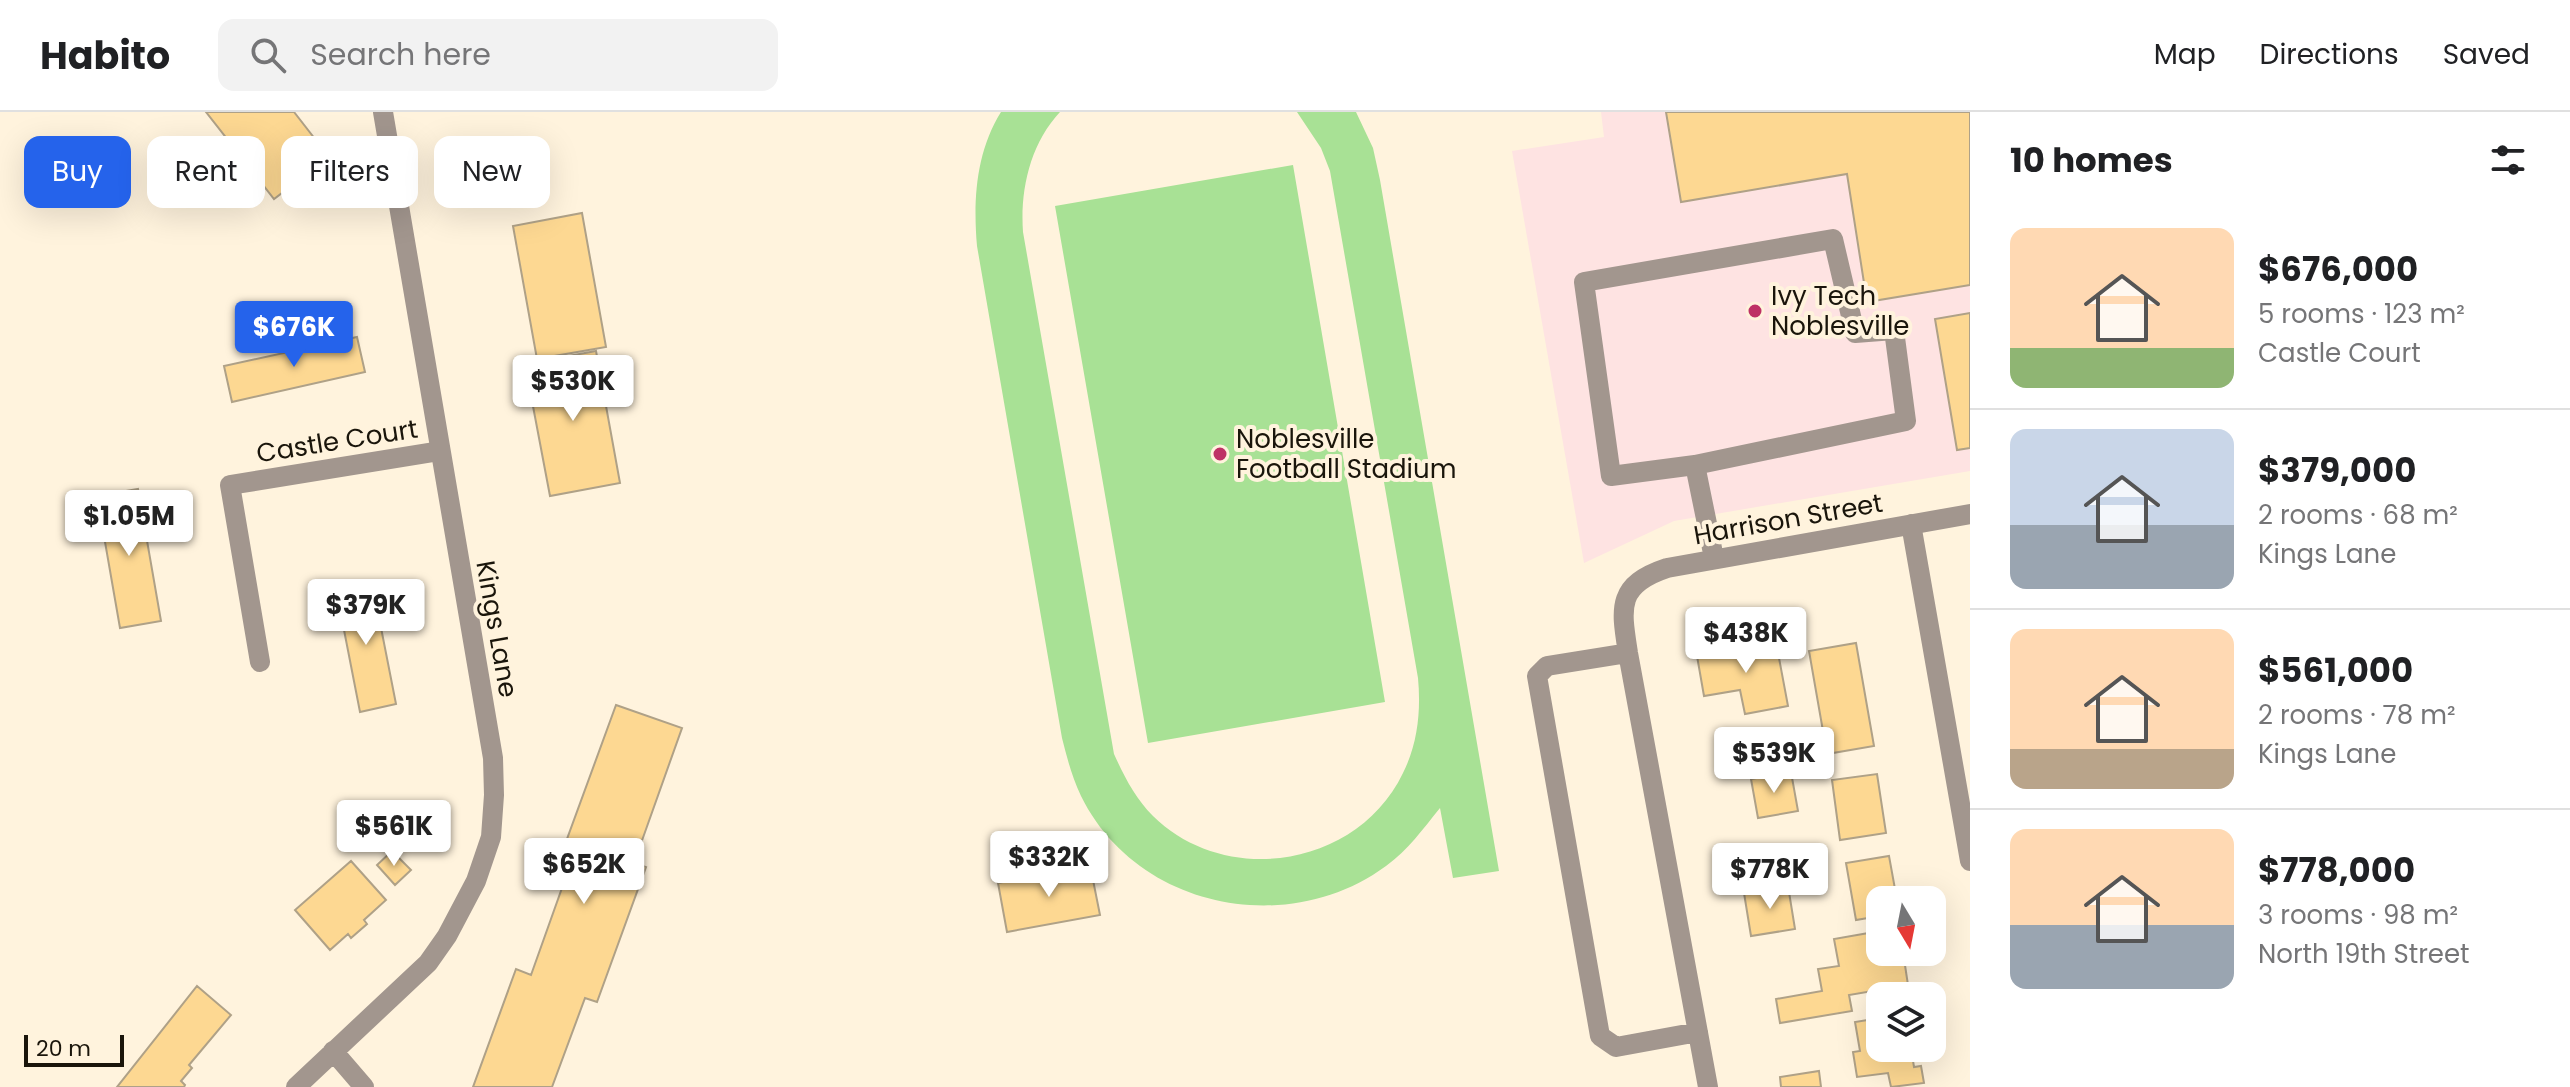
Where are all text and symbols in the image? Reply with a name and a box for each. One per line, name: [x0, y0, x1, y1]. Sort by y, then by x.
search box: [218, 19, 778, 91]
text: Habito: [40, 29, 170, 82]
icon: search: [246, 33, 290, 77]
text: Search here: [310, 33, 491, 76]
text: Map: [2154, 35, 2216, 74]
text: Directions: [2260, 35, 2399, 74]
text: Saved: [2443, 35, 2530, 74]
chip: Buy: [24, 136, 131, 208]
chip: Rent: [147, 136, 265, 208]
chip: Filters: [281, 136, 418, 208]
chip: New: [434, 136, 550, 208]
text: 10 homes: [2010, 136, 2173, 184]
icon: filters: [2486, 138, 2530, 182]
text: $676,000: [2258, 245, 2418, 293]
icon: home: [2074, 260, 2170, 356]
place label: Ivy Tech Noblesville: [1771, 278, 1909, 344]
text: 5 rooms · 123 m²: [2258, 296, 2465, 332]
pin: $676K: [238, 301, 350, 369]
marker: Ivy Tech Noblesville: [1746, 302, 1764, 320]
text: $676K: [253, 309, 335, 345]
text: Castle Court: [2258, 335, 2421, 371]
pin: $530K: [517, 355, 629, 423]
text: $530K: [531, 363, 615, 399]
street label: Castle Court: [254, 410, 420, 472]
place label: Noblesville Football Stadium: [1236, 421, 1456, 487]
marker: Noblesville Football Stadium: [1211, 445, 1229, 463]
text: $379,000: [2258, 446, 2416, 494]
icon: home: [2074, 461, 2170, 557]
street label: Harrison Street: [1691, 485, 1885, 553]
pin: $1.05M: [64, 490, 194, 558]
text: 2 rooms · 68 m²: [2258, 497, 2458, 533]
text: $1.05M: [83, 498, 175, 534]
text: Kings Lane: [2258, 536, 2396, 572]
street label: Kings Lane: [467, 558, 527, 700]
pin: $379K: [310, 579, 422, 647]
text: $379K: [326, 587, 406, 623]
pin: $438K: [1690, 607, 1802, 675]
text: $438K: [1703, 615, 1789, 651]
text: $561,000: [2258, 646, 2413, 694]
icon: home: [2074, 661, 2170, 757]
text: 2 rooms · 78 m²: [2258, 697, 2456, 733]
pin: $539K: [1718, 727, 1830, 795]
text: $539K: [1732, 735, 1816, 771]
text: Kings Lane: [2258, 736, 2396, 772]
pin: $561K: [338, 800, 450, 868]
text: $561K: [355, 808, 433, 844]
pin: $332K: [993, 831, 1105, 899]
pin: $652K: [528, 838, 640, 906]
text: $332K: [1008, 839, 1090, 875]
pin: $778K: [1714, 843, 1826, 911]
text: $652K: [542, 846, 626, 882]
text: $778,000: [2258, 846, 2415, 894]
text: $778K: [1730, 851, 1810, 887]
icon: home: [2074, 861, 2170, 957]
north arrow: [1866, 886, 1946, 966]
map controls: [1866, 886, 1946, 1062]
text: 3 rooms · 98 m²: [2258, 897, 2458, 933]
text: North 19th Street: [2258, 936, 2470, 972]
button: layers: [1866, 982, 1946, 1062]
scale bar: [24, 1031, 124, 1067]
text: 20 m: [36, 1033, 91, 1064]

